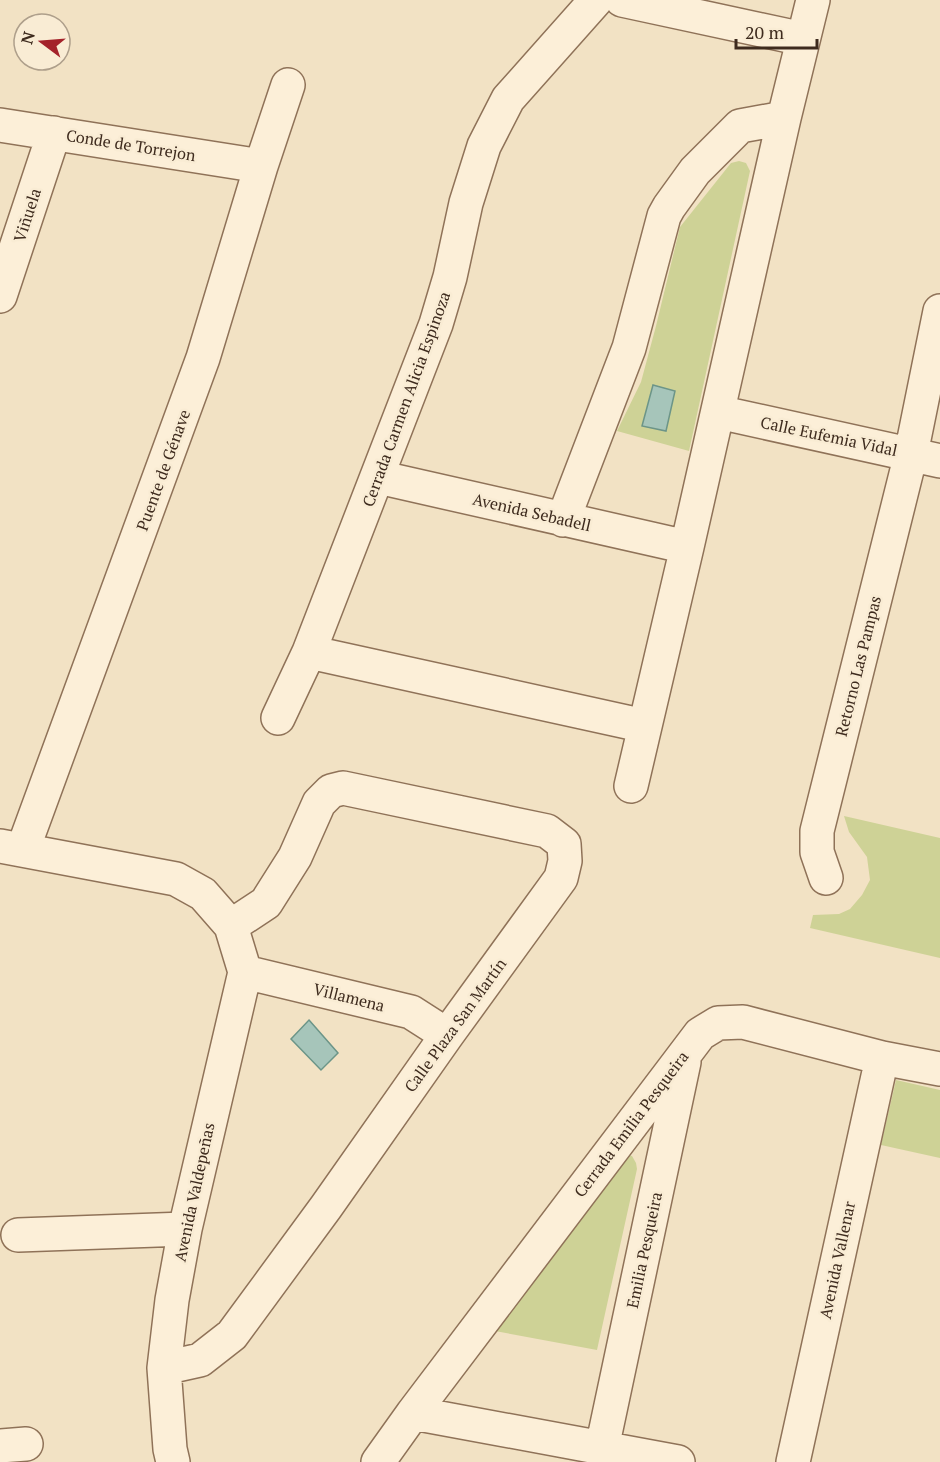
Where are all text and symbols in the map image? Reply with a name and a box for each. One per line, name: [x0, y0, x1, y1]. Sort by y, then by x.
north arrow: [12, 12, 72, 72]
scale bar: [736, 12, 817, 50]
text: 20 m: [745, 20, 785, 44]
text: N: [15, 29, 40, 47]
street label: Conde de Torrejon: [65, 124, 198, 166]
street label: Viñuela: [8, 185, 46, 245]
street label: Cerrada Carmen Alicia Espinoza: [357, 288, 455, 510]
street label: Puente de Génave: [131, 406, 195, 534]
street label: Calle Eufemia Vidal: [759, 411, 900, 461]
street label: Avenida Sebadell: [471, 488, 593, 536]
street label: Retorno Las Pampas: [830, 593, 886, 739]
street label: Calle Plaza San Martín: [399, 953, 511, 1096]
street label: Villamena: [311, 978, 387, 1016]
street label: Cerrada Emilia Pesqueira: [569, 1046, 693, 1202]
street label: Avenida Valdepeñas: [169, 1120, 219, 1263]
street label: Emilia Pesqueira: [621, 1190, 667, 1310]
street label: Avenida Vallenar: [814, 1198, 860, 1321]

